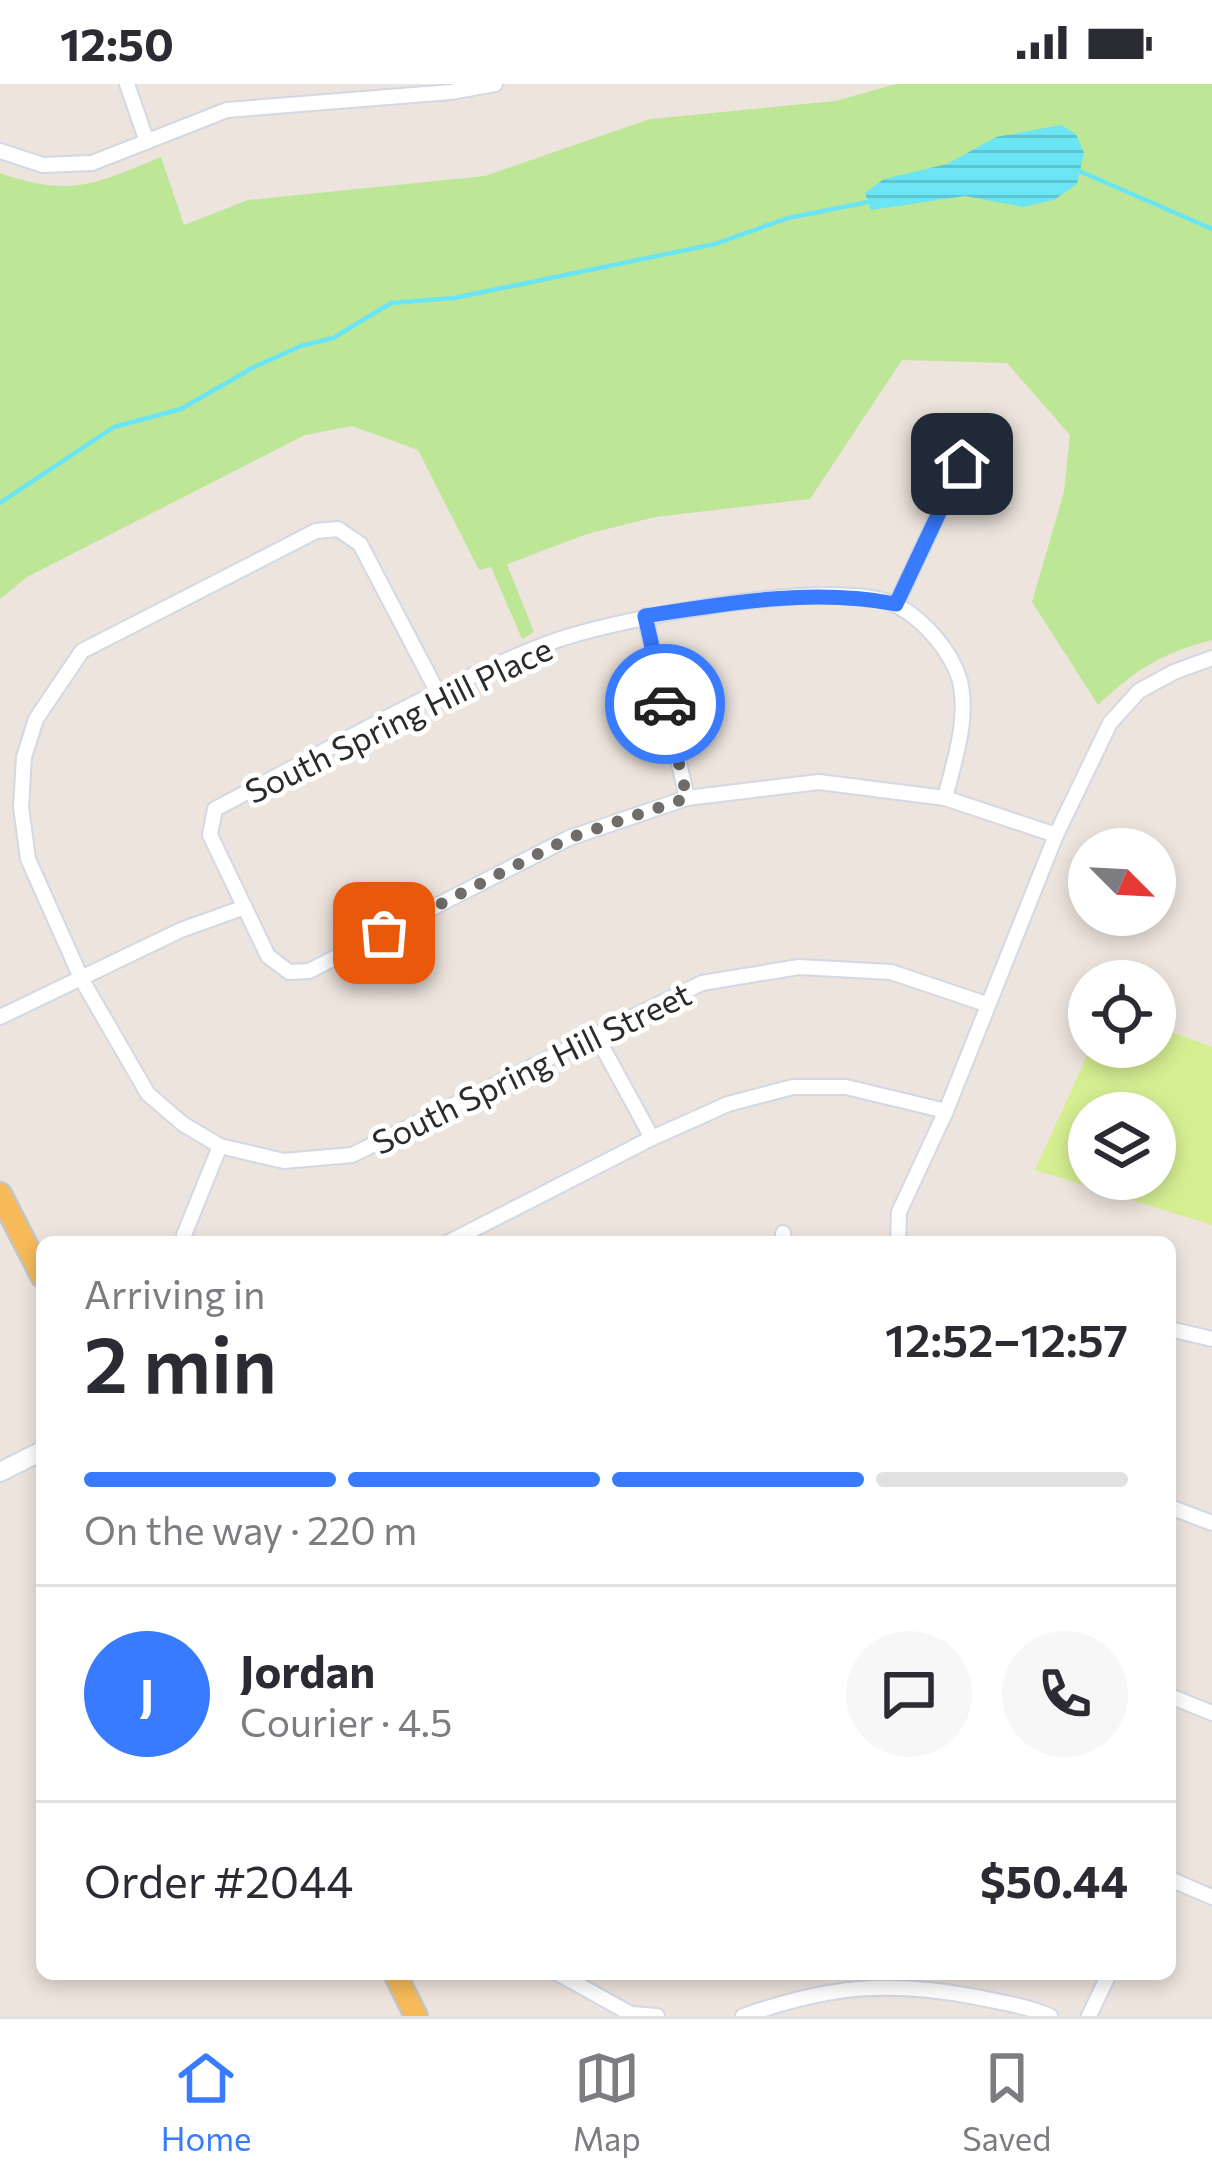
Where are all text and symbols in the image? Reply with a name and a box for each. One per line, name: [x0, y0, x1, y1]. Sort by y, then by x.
text: 12:50: [60, 15, 174, 70]
pin: [911, 413, 1013, 515]
icon: home: [929, 431, 995, 497]
street label: South Spring Hill Place: [238, 627, 558, 811]
courier: [605, 644, 725, 764]
icon: car: [632, 671, 698, 737]
north arrow: [1068, 828, 1176, 936]
map controls: [1068, 828, 1176, 1200]
pin: [333, 882, 435, 984]
icon: bag: [351, 900, 417, 966]
button: locate: [1068, 960, 1176, 1068]
street label: South Spring Hill Street: [365, 972, 697, 1162]
button: layers: [1068, 1092, 1176, 1200]
text: Arriving in: [84, 1269, 265, 1317]
text: 12:52–12:57: [885, 1311, 1128, 1366]
text: 2 min: [84, 1314, 277, 1409]
text: On the way · 220 m: [84, 1505, 417, 1553]
button: chat: [846, 1631, 972, 1757]
button: phone: [1002, 1631, 1128, 1757]
text: Jordan: [240, 1642, 375, 1697]
text: J: [140, 1666, 154, 1721]
text: Courier · 4.5: [240, 1697, 452, 1745]
text: Order #2044: [84, 1852, 353, 1907]
text: $50.44: [980, 1852, 1128, 1907]
tab: Home: [161, 2045, 251, 2158]
tab: Map: [573, 2045, 641, 2158]
tab: Saved: [962, 2045, 1051, 2158]

